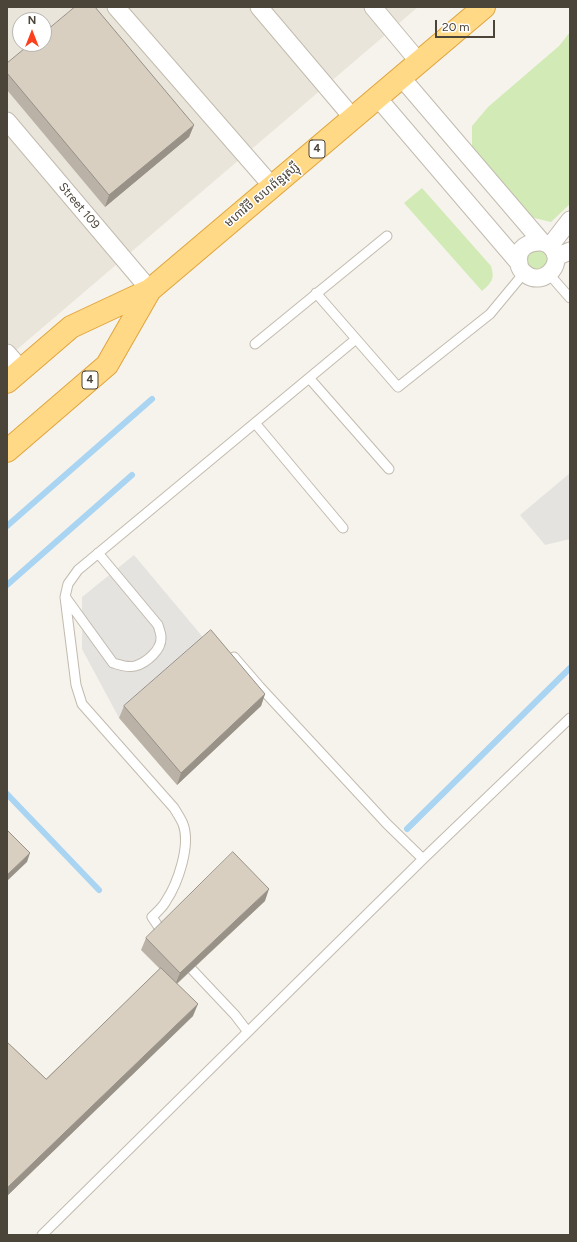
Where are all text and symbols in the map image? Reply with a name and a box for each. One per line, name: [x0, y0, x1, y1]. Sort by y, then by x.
north arrow: [12, 12, 52, 52]
scale bar: [437, 12, 497, 38]
text: N: [28, 14, 36, 27]
text: 20 m: [442, 20, 470, 34]
road number: 4: [309, 140, 325, 158]
street label: មហាវិថី សហព័ន្ធរុស្ស៊ី: [222, 160, 302, 230]
street label: Street 109: [55, 180, 103, 232]
road number: 4: [82, 371, 98, 389]

